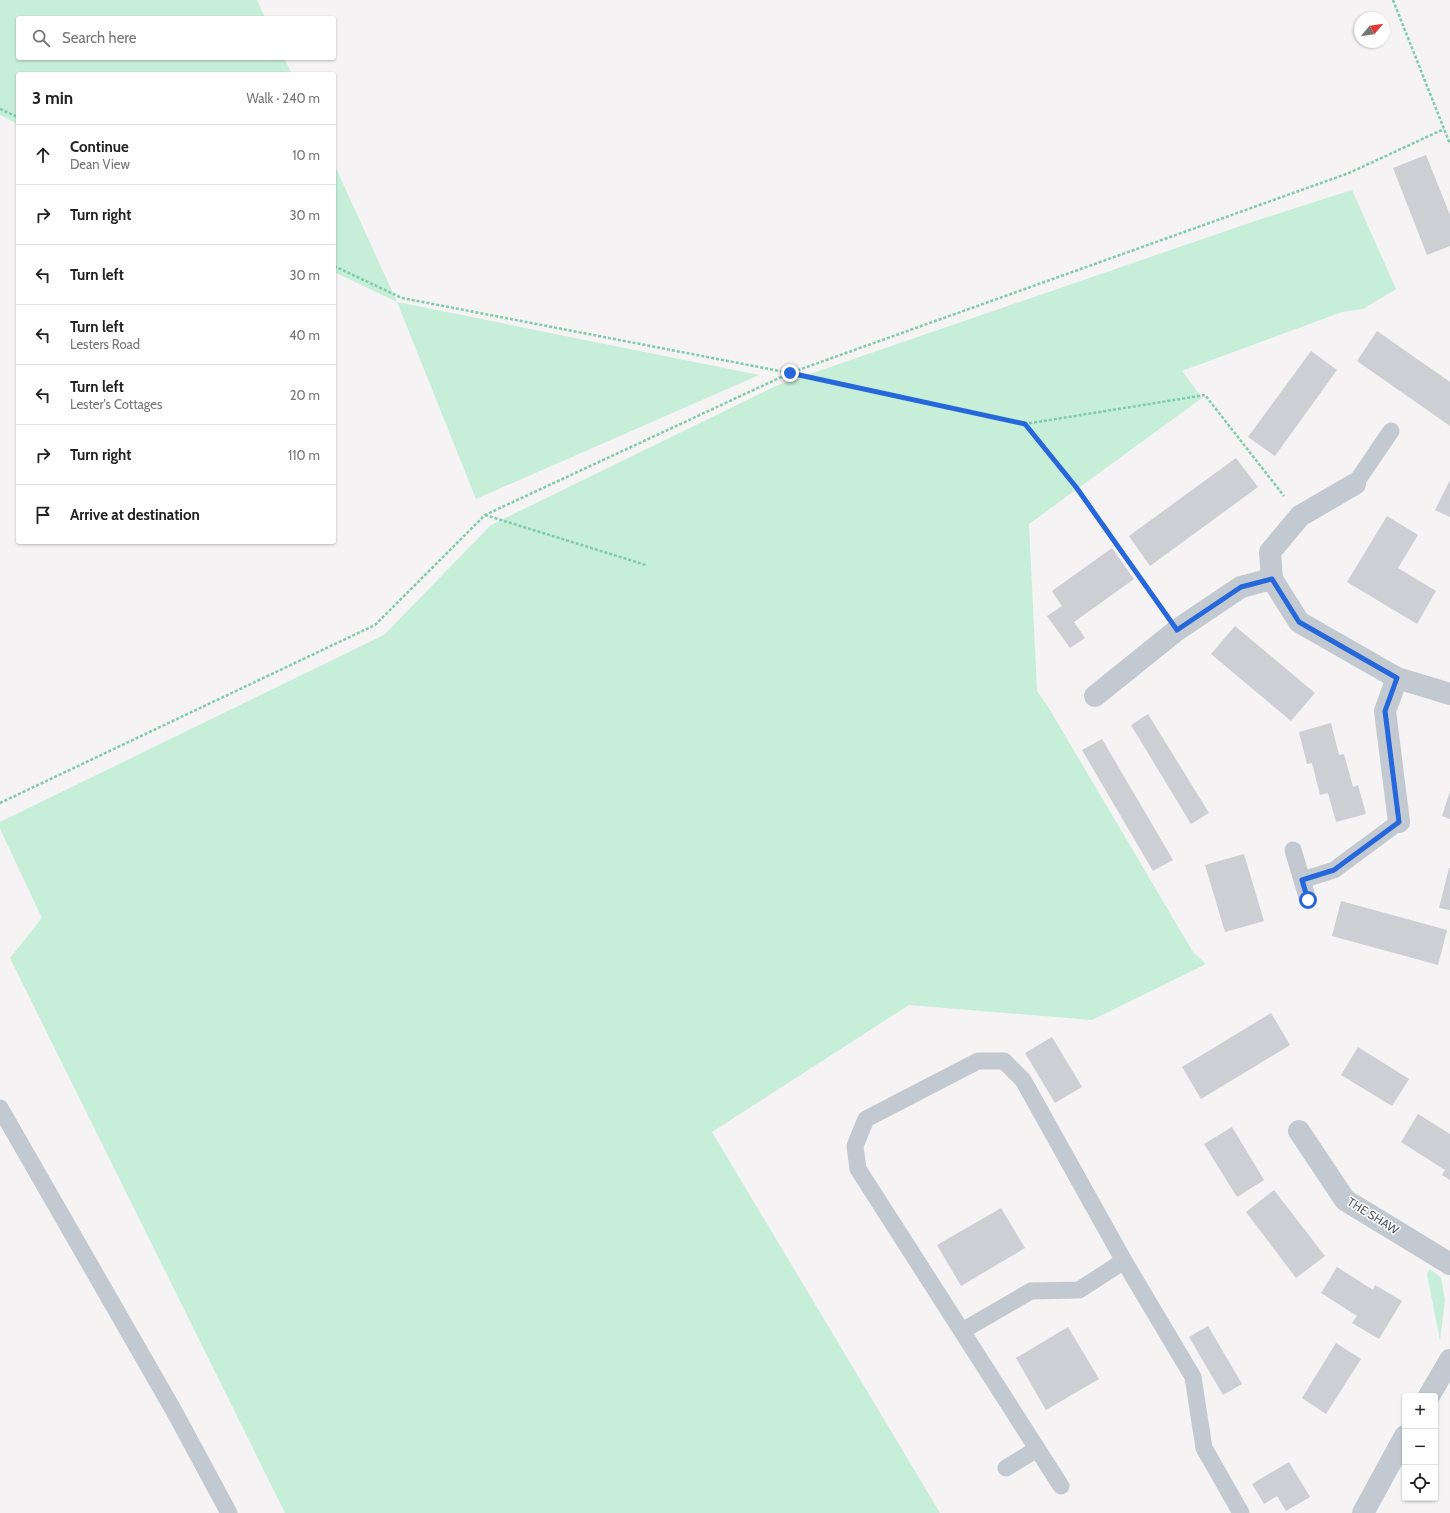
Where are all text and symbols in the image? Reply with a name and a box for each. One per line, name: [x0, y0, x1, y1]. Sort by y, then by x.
north arrow: [1354, 12, 1390, 48]
search box: [16, 16, 336, 60]
icon: search: [30, 27, 52, 49]
text: Search here: [62, 29, 137, 47]
text: 3 min: [32, 88, 73, 108]
text: Walk · 240 m: [246, 90, 320, 106]
text: Continue: [70, 138, 129, 156]
icon: ahead: [32, 144, 54, 166]
text: 10 m: [292, 147, 320, 163]
text: Dean View: [70, 156, 130, 172]
icon: right: [32, 204, 54, 226]
text: Turn right: [70, 206, 131, 224]
text: 30 m: [290, 207, 320, 223]
icon: left: [32, 264, 54, 286]
text: Turn left: [70, 266, 124, 284]
text: 30 m: [290, 267, 320, 283]
text: Turn left: [70, 318, 124, 336]
icon: left: [32, 324, 54, 346]
text: 40 m: [289, 327, 320, 343]
text: Lesters Road: [70, 336, 140, 352]
route end: [781, 364, 799, 382]
text: Turn left: [70, 378, 124, 396]
icon: left: [32, 384, 54, 406]
text: 20 m: [290, 387, 320, 403]
text: Lester's Cottages: [70, 396, 162, 412]
icon: right: [32, 444, 54, 466]
text: Turn right: [70, 446, 131, 464]
text: 110 m: [288, 447, 320, 463]
icon: arrive: [32, 504, 54, 526]
text: Arrive at destination: [70, 506, 200, 524]
route start: [1299, 891, 1317, 909]
street label: THE SHAW: [1345, 1194, 1402, 1238]
map controls: [1402, 1393, 1438, 1501]
button: +: [1402, 1393, 1438, 1429]
button: −: [1402, 1429, 1438, 1465]
button: locate: [1402, 1465, 1438, 1501]

